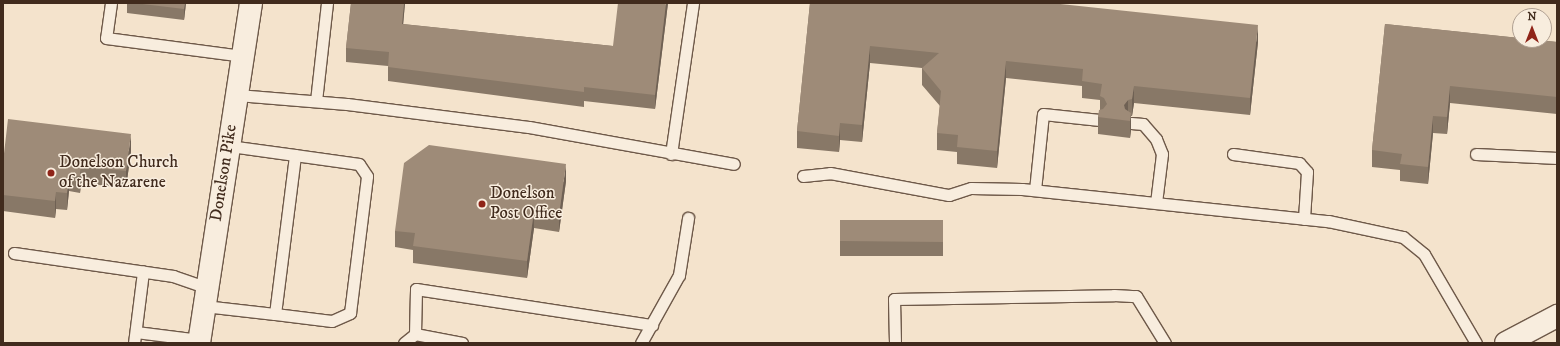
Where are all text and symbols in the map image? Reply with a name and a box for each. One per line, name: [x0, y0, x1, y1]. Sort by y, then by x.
north arrow: [1512, 8, 1552, 48]
text: N: [1527, 10, 1537, 24]
street label: Donelson Pike: [206, 123, 242, 223]
place label: Donelson Church of the Nazarene: [59, 153, 178, 193]
marker: Donelson Church of the Nazarene: [46, 168, 56, 178]
place label: Donelson Post Office: [490, 184, 562, 224]
marker: Donelson Post Office: [477, 199, 487, 209]

